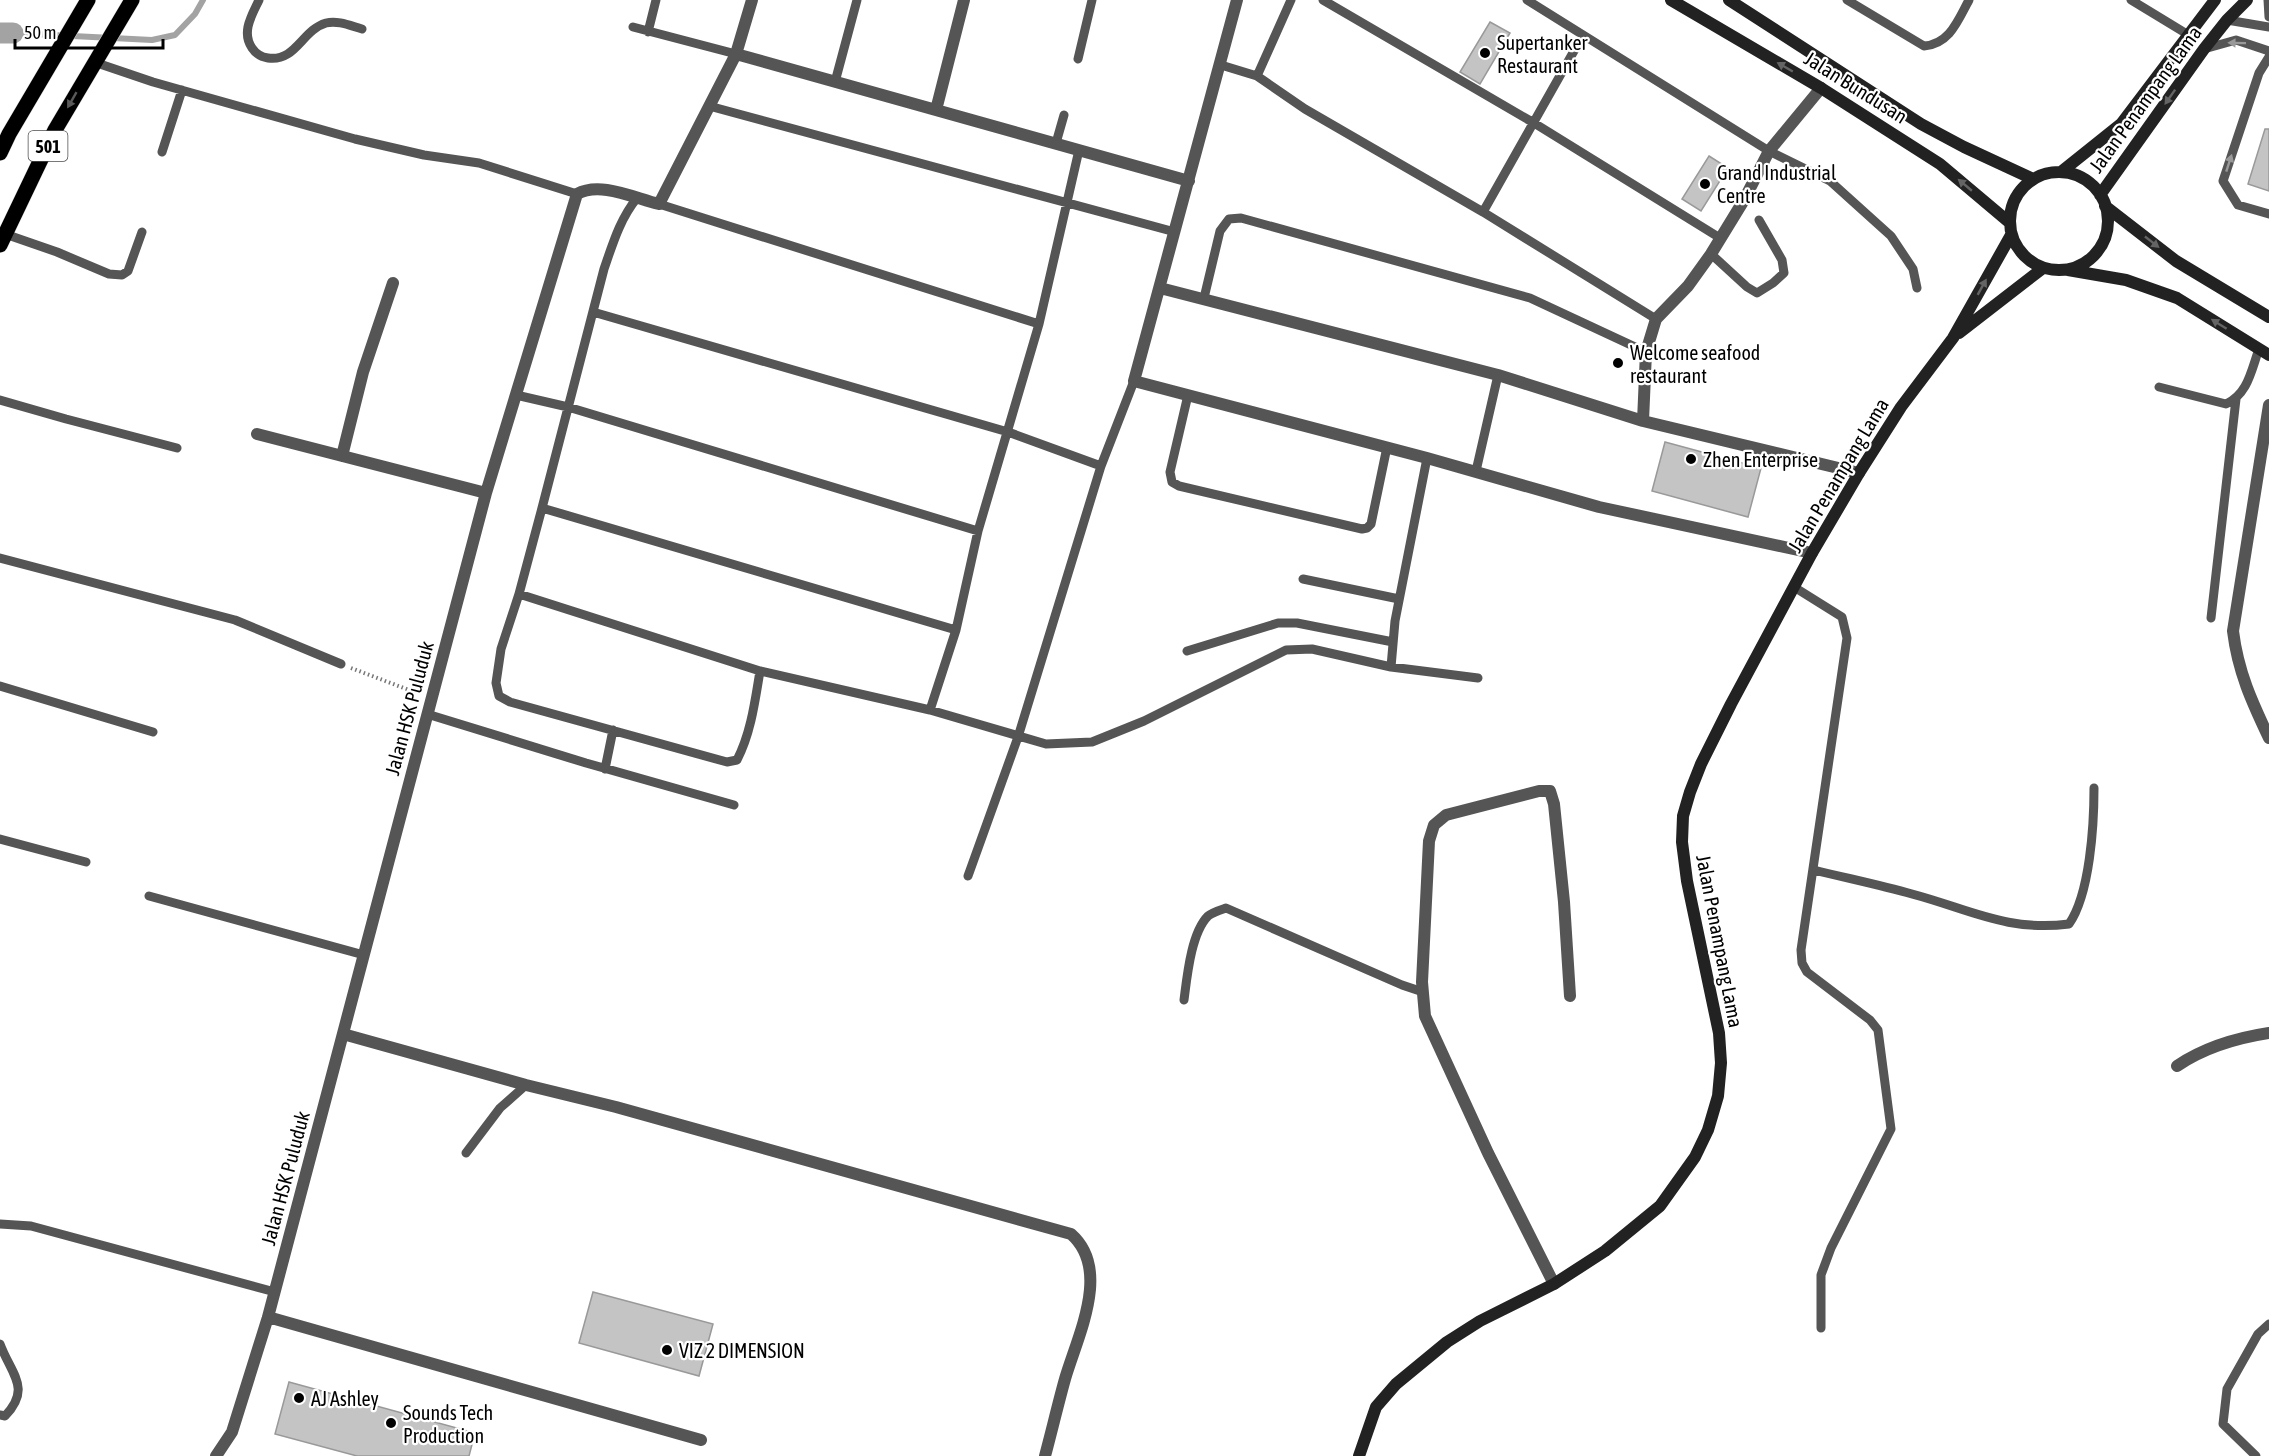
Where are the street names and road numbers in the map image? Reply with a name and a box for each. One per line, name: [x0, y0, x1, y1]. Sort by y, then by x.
street label: Jalan Penampang Lama: [2084, 21, 2206, 177]
street label: Jalan Bundusan: [1800, 46, 1912, 128]
road number: 501: [28, 131, 68, 161]
street label: Jalan Penampang Lama: [1783, 394, 1893, 556]
street label: Jalan HSK Puluduk: [380, 638, 438, 777]
street label: Jalan Penampang Lama: [1692, 853, 1748, 1029]
street label: Jalan HSK Puluduk: [256, 1108, 314, 1247]

